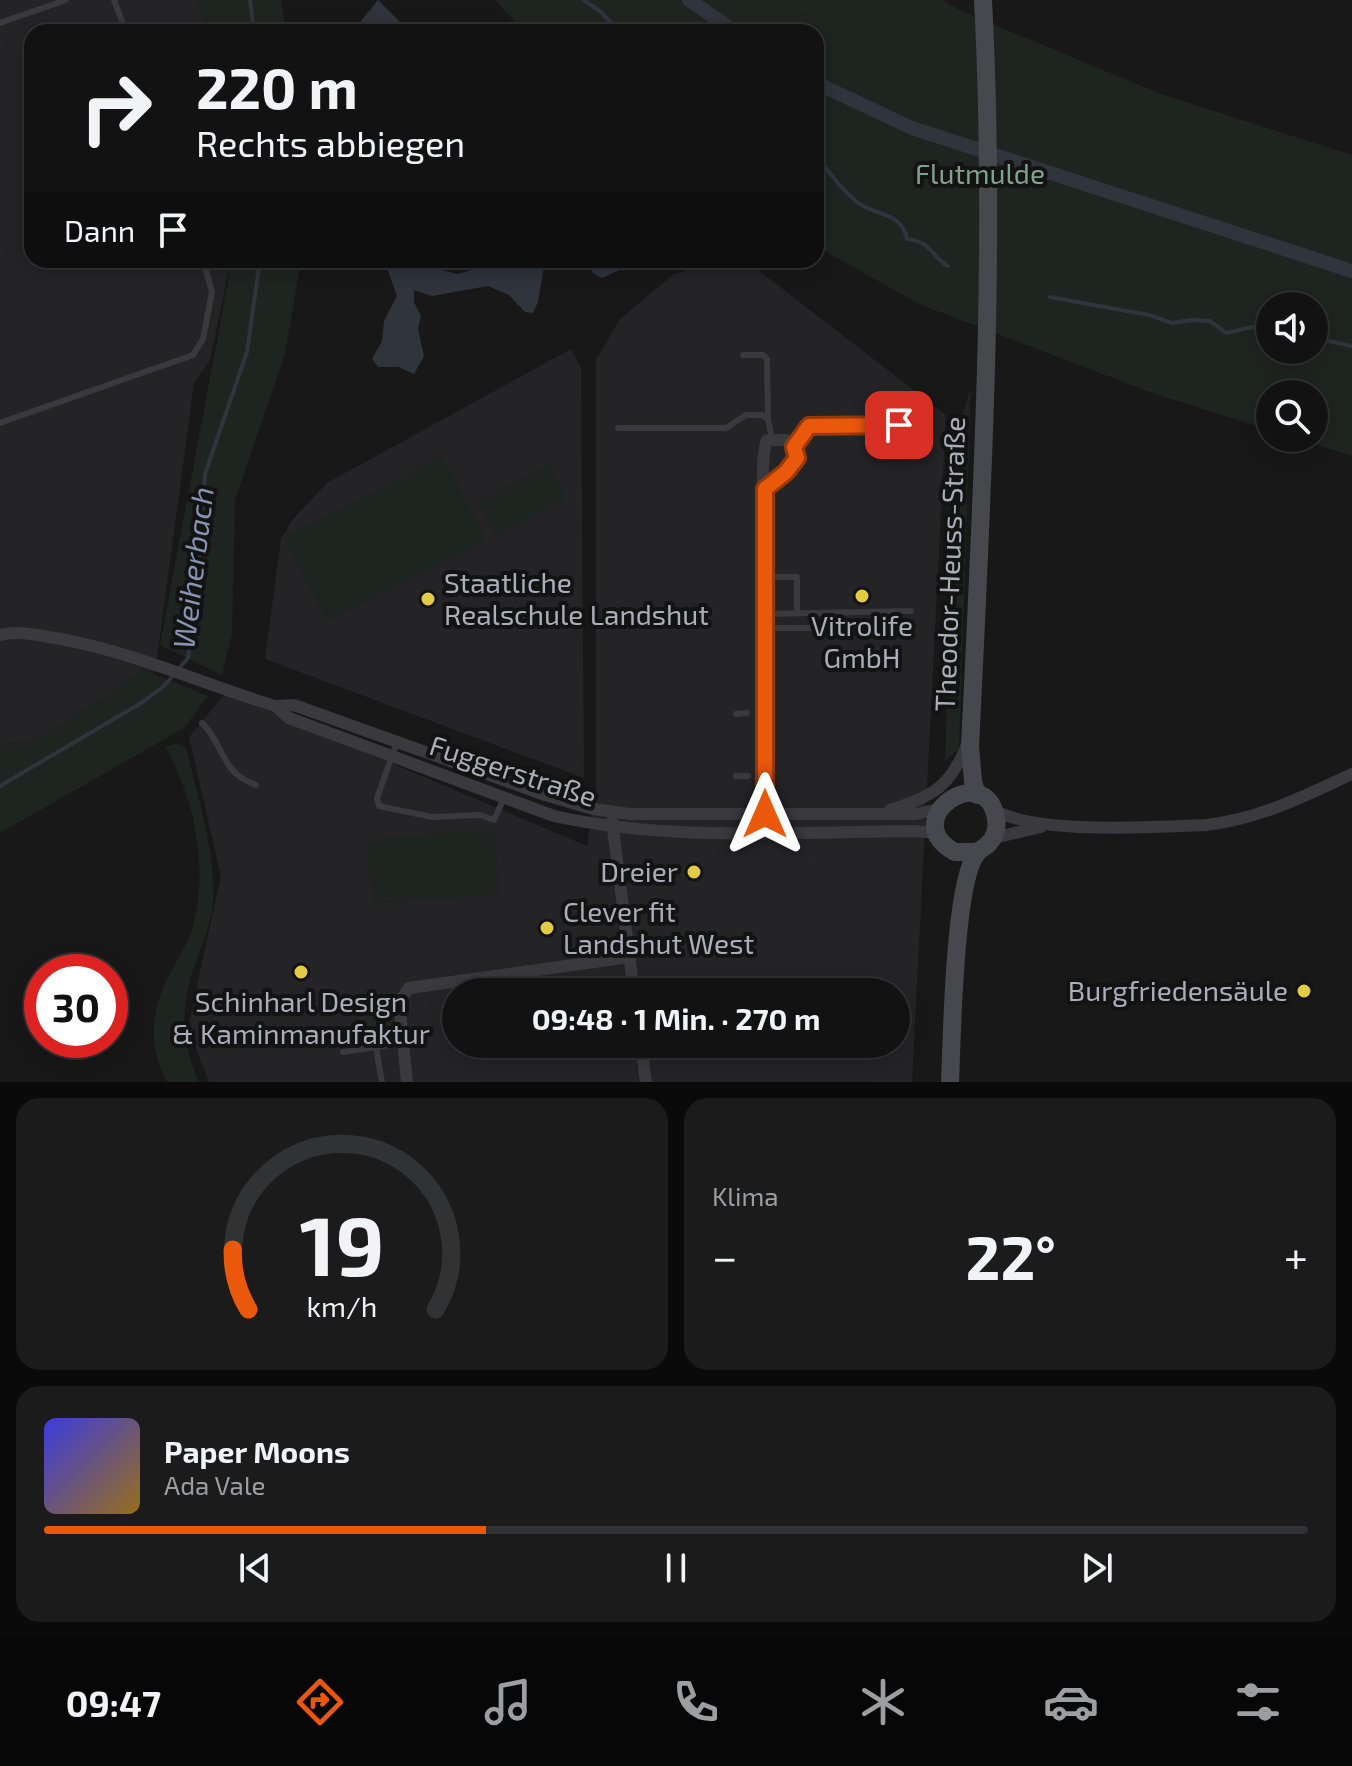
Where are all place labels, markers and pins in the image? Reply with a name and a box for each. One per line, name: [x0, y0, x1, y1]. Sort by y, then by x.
pin: [865, 391, 933, 459]
place label: Staatliche Realschule Landshut: [444, 565, 709, 631]
marker: Vitrolife GmbH: [853, 587, 871, 605]
marker: Staatliche Realschule Landshut: [419, 590, 437, 608]
place label: Vitrolife GmbH: [811, 608, 913, 674]
place label: Dreier: [600, 854, 678, 888]
marker: Dreier: [685, 863, 703, 881]
place label: Clever fit Landshut West: [563, 894, 754, 960]
marker: Clever fit Landshut West: [538, 919, 556, 937]
marker: Schinharl Design & Kaminmanufaktur: [292, 963, 310, 981]
place label: Burgfriedensäule: [1068, 973, 1288, 1007]
marker: Burgfriedensäule: [1295, 982, 1313, 1000]
place label: Schinharl Design & Kaminmanufaktur: [172, 984, 430, 1050]

